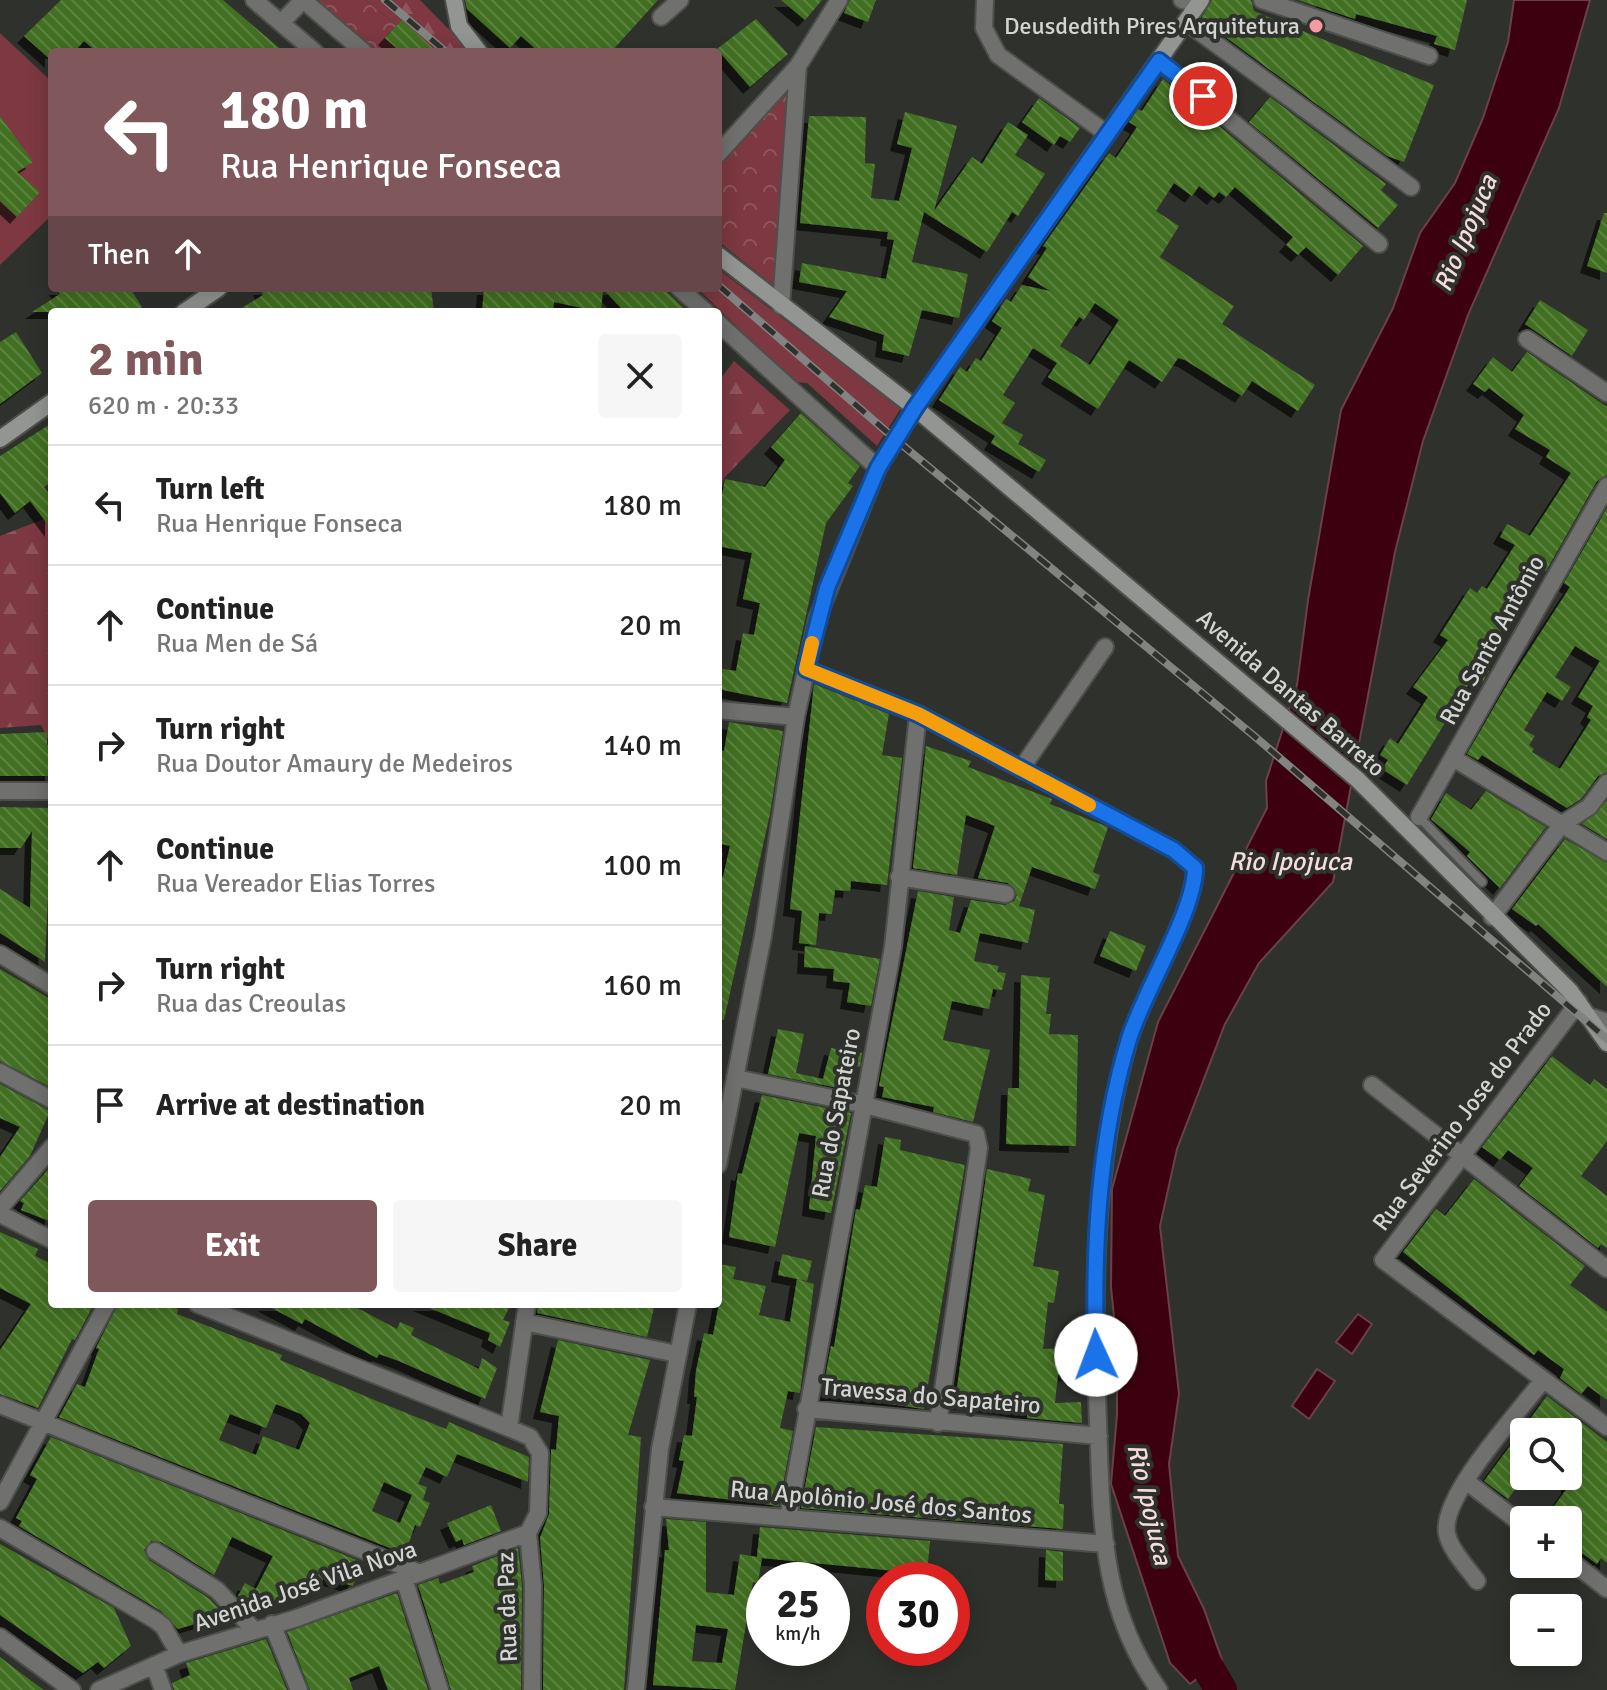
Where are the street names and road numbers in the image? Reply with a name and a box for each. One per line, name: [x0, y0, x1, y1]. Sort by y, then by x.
street label: Rua Santo Antônio: [1433, 550, 1551, 730]
street label: Avenida Dantas Barreto: [1191, 603, 1391, 783]
street label: Rua Severino Jose do Prado: [1366, 995, 1558, 1237]
street label: Rua do Sapateiro: [805, 1025, 867, 1201]
street label: Travessa do Sapateiro: [820, 1371, 1042, 1421]
street label: Rua Apolônio José dos Santos: [729, 1474, 1033, 1530]
street label: Avenida José Vila Nova: [189, 1534, 421, 1638]
street label: Rua da Paz: [490, 1551, 524, 1663]

